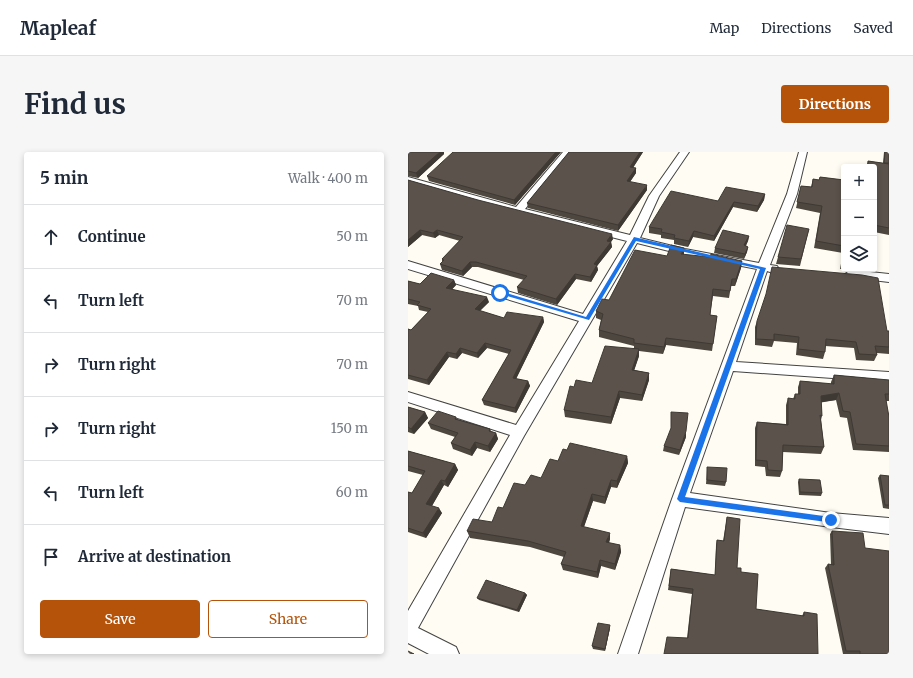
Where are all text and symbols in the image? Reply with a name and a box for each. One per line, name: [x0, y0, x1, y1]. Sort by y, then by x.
text: Mapleaf: [20, 16, 96, 40]
text: Map: [709, 19, 739, 37]
text: Directions: [761, 19, 831, 37]
text: Saved: [853, 19, 893, 37]
button: Directions: [781, 85, 889, 123]
text: Find us: [24, 86, 126, 122]
map controls: [841, 164, 877, 272]
button: +: [841, 164, 877, 200]
text: 5 min: [40, 167, 88, 189]
text: Walk · 400 m: [288, 170, 368, 187]
button: −: [841, 200, 877, 236]
icon: ahead: [40, 226, 62, 248]
text: Continue: [78, 227, 146, 246]
text: 50 m: [336, 228, 368, 245]
button: layers: [841, 236, 877, 272]
route start: [491, 284, 509, 302]
icon: left: [40, 290, 62, 312]
text: Turn left: [78, 291, 144, 310]
text: 70 m: [337, 292, 368, 309]
icon: right: [40, 354, 62, 376]
text: Turn right: [78, 355, 156, 374]
text: 70 m: [337, 356, 368, 373]
icon: right: [40, 418, 62, 440]
text: Turn right: [78, 419, 156, 438]
text: 150 m: [331, 420, 368, 437]
icon: left: [40, 482, 62, 504]
text: Turn left: [78, 483, 144, 502]
text: 60 m: [336, 484, 368, 501]
route end: [822, 511, 840, 529]
icon: arrive: [40, 546, 62, 568]
text: Arrive at destination: [78, 547, 231, 566]
button: Save: [40, 600, 200, 638]
button: Share: [208, 600, 368, 638]

